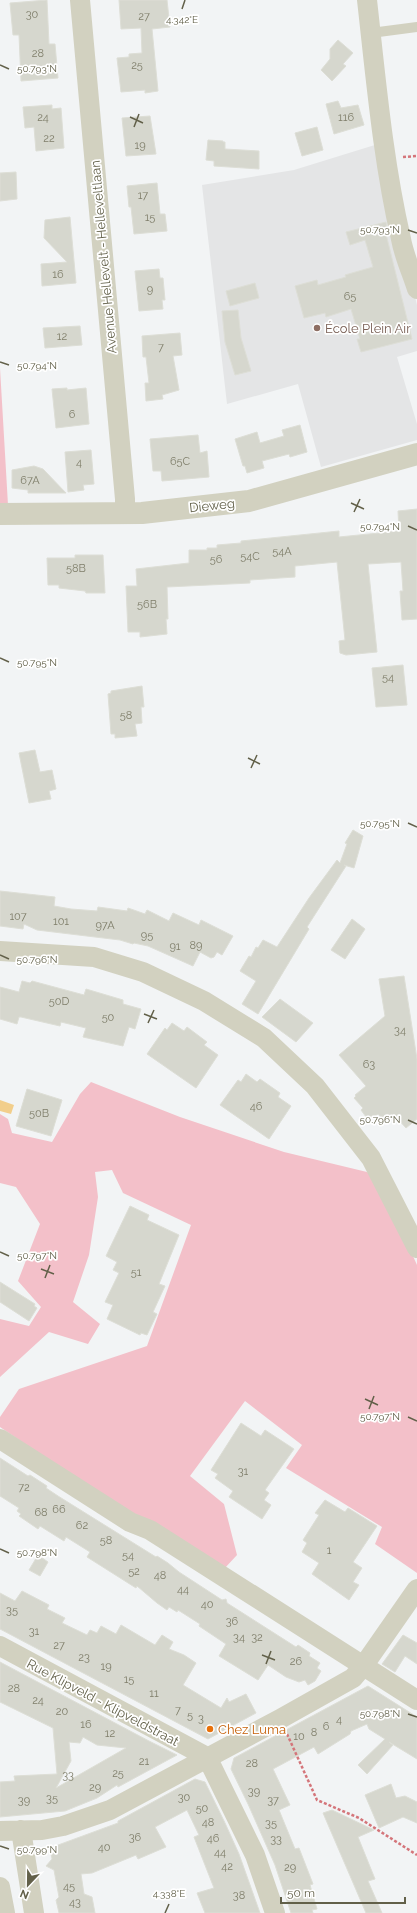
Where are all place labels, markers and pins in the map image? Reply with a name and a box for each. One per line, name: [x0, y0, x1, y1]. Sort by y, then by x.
place label: École Plein Air: [325, 321, 411, 336]
marker: École Plein Air: [312, 323, 322, 333]
place label: Chez Luma: [218, 1722, 286, 1737]
marker: Chez Luma: [205, 1724, 215, 1734]

